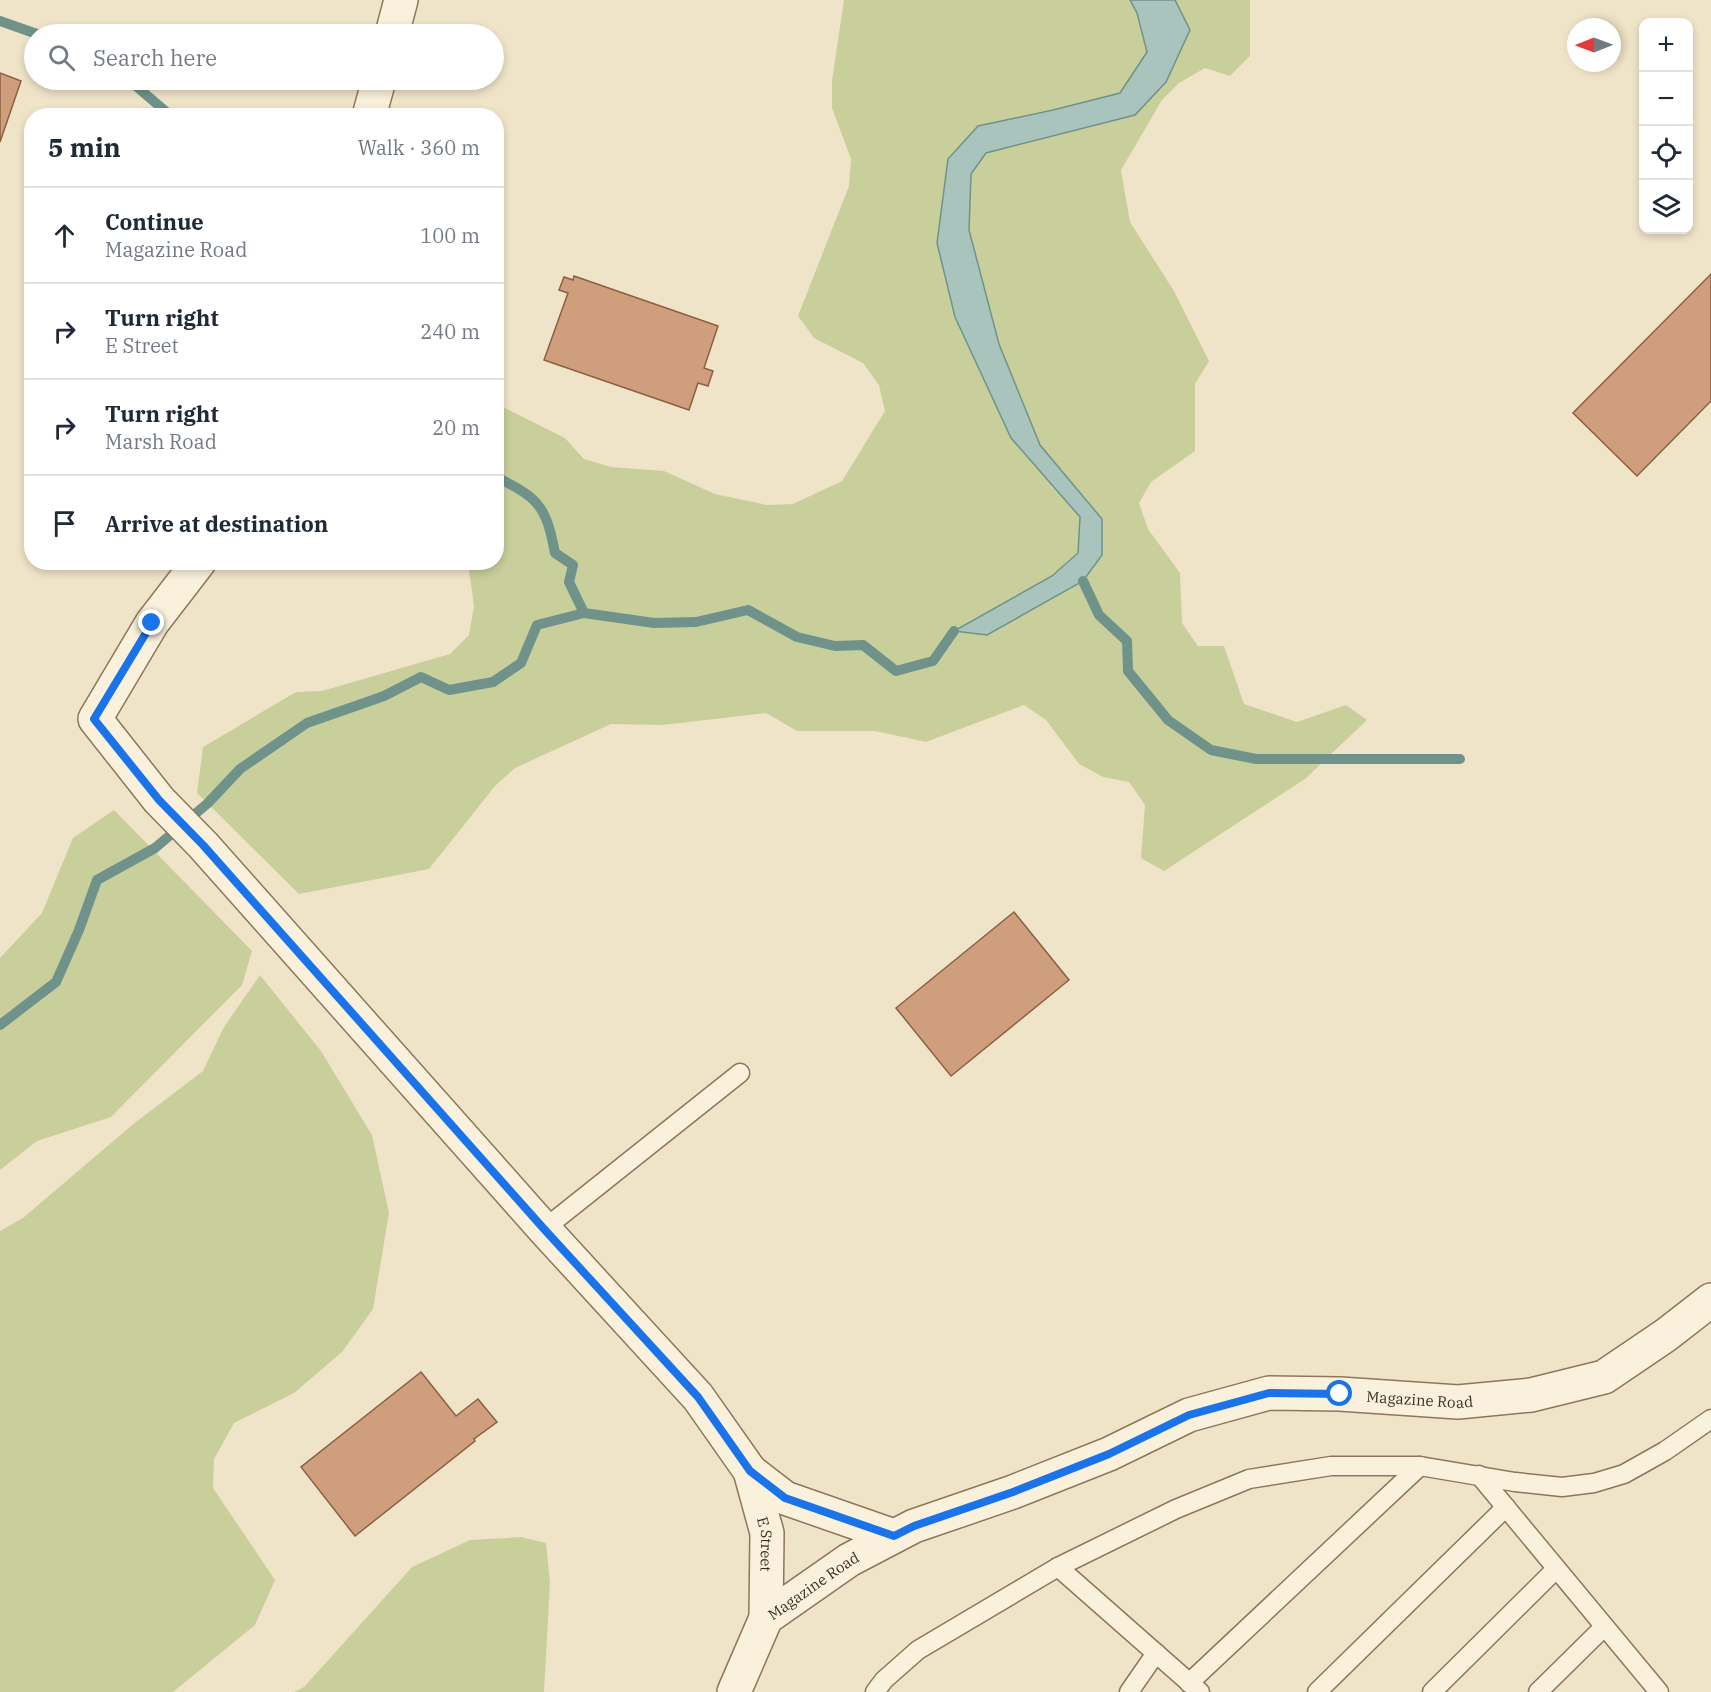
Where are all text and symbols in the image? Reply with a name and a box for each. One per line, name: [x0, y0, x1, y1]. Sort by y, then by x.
north arrow: [1567, 18, 1621, 72]
map controls: [1639, 18, 1693, 234]
button: +: [1639, 18, 1693, 72]
search box: [24, 24, 504, 90]
icon: search: [45, 41, 78, 74]
text: Search here: [93, 43, 217, 72]
button: −: [1639, 72, 1693, 126]
button: locate: [1639, 126, 1693, 180]
text: 5 min: [48, 130, 121, 164]
text: Walk · 360 m: [358, 134, 480, 161]
button: layers: [1639, 180, 1693, 234]
text: Continue: [105, 207, 204, 236]
icon: ahead: [48, 219, 81, 252]
text: 100 m: [420, 222, 480, 249]
text: Magazine Road: [105, 236, 247, 263]
text: Turn right: [105, 303, 219, 332]
icon: right: [48, 315, 81, 348]
text: 240 m: [420, 318, 480, 345]
text: E Street: [105, 332, 179, 359]
text: Turn right: [105, 399, 219, 428]
icon: right: [48, 411, 81, 444]
text: 20 m: [432, 414, 480, 441]
text: Marsh Road: [105, 428, 217, 455]
icon: arrive: [48, 507, 81, 540]
text: Arrive at destination: [105, 509, 328, 538]
route end: [138, 609, 164, 635]
route start: [1326, 1380, 1352, 1406]
street label: Magazine Road: [1366, 1386, 1474, 1412]
street label: E Street: [753, 1514, 777, 1572]
street label: Magazine Road: [764, 1547, 862, 1624]

